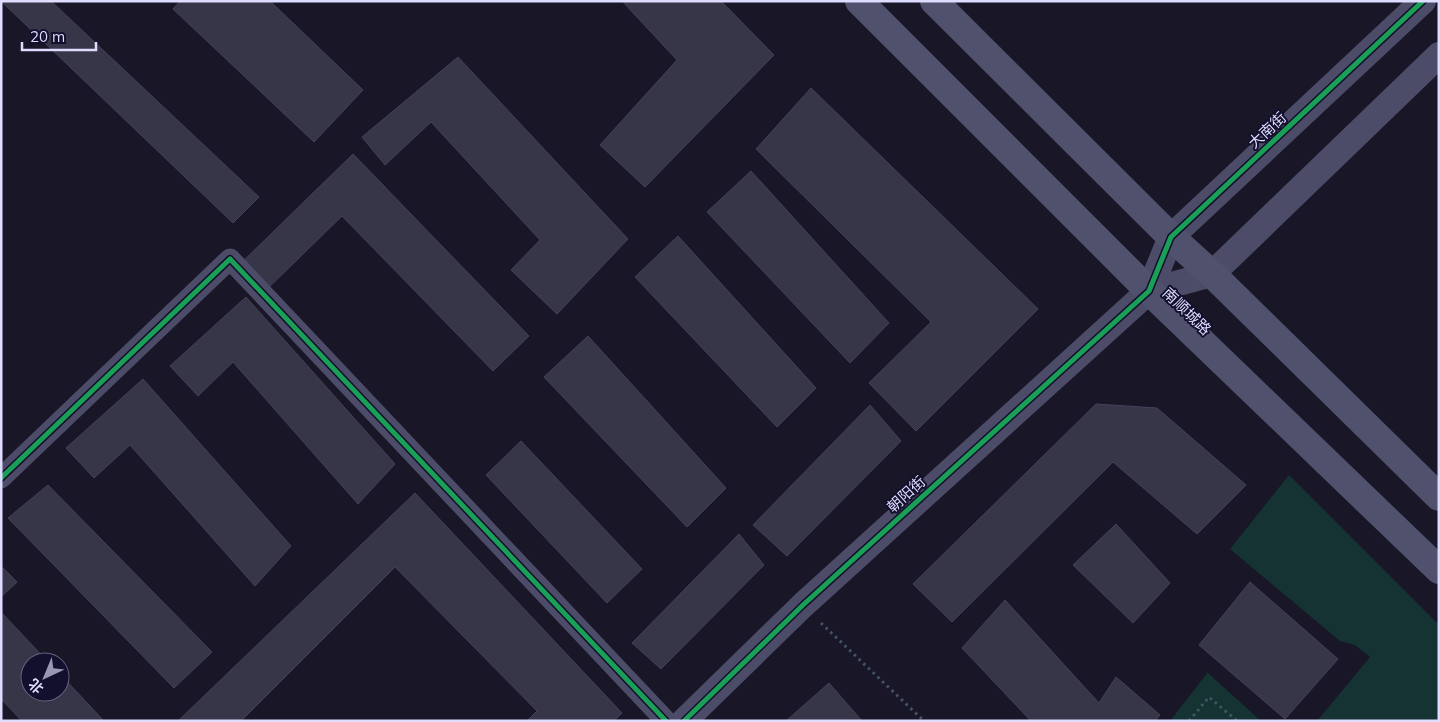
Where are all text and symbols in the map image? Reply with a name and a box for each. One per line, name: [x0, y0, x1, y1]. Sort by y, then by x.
scale bar: [22, 20, 96, 52]
text: 20 m: [30, 27, 65, 46]
street label: 大南街: [1244, 108, 1290, 152]
street label: 南顺城路: [1159, 283, 1215, 339]
street label: 朝阳街: [883, 472, 929, 516]
north arrow: [20, 652, 70, 702]
text: 北: [25, 675, 47, 698]

